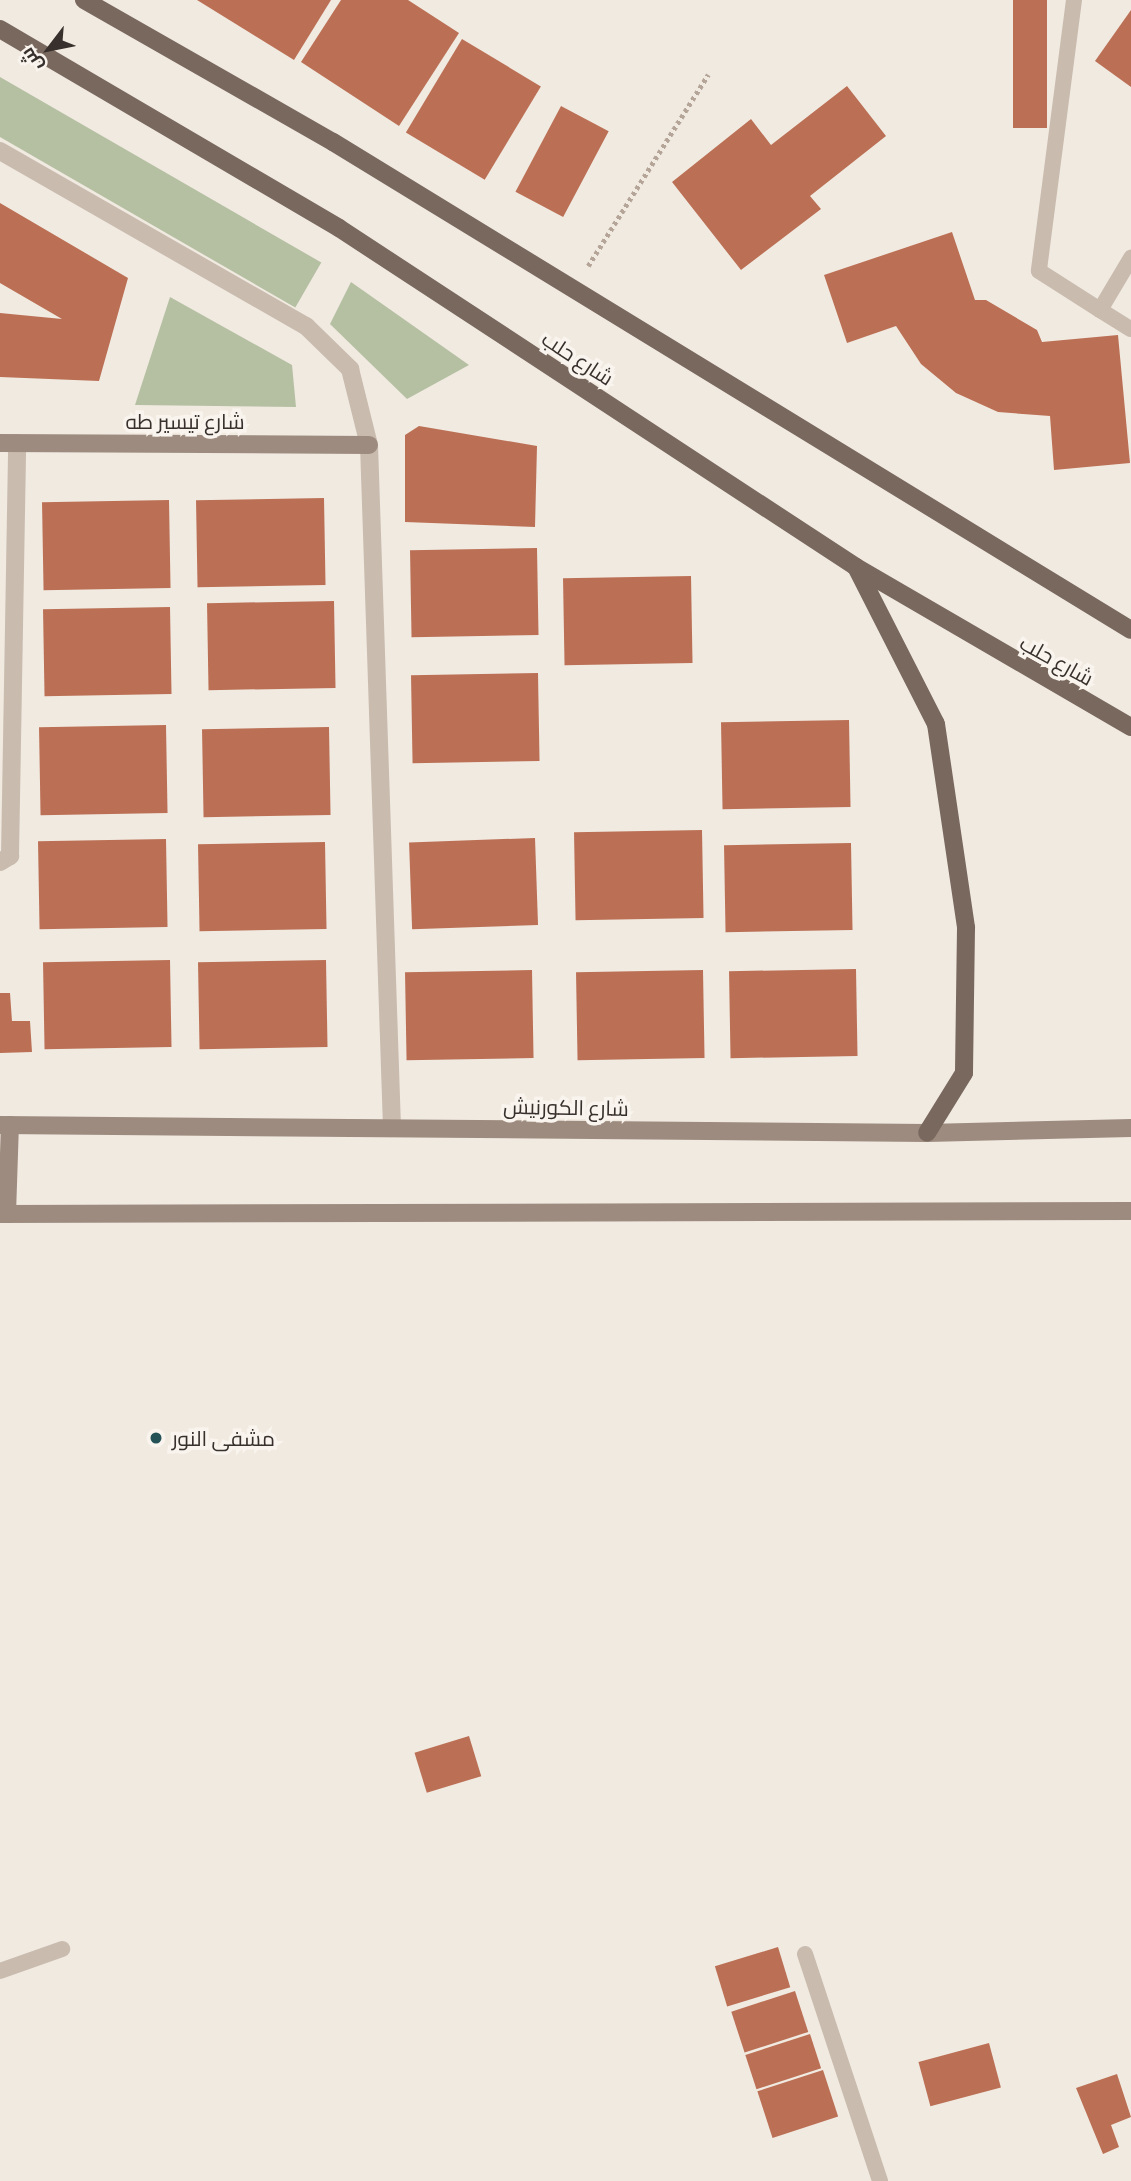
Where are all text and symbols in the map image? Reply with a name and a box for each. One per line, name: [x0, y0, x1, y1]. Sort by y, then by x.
north arrow: [14, 14, 84, 84]
text: ش: [14, 43, 49, 77]
street label: شارع حلب: [538, 326, 618, 390]
street label: شارع تيسير طه: [125, 408, 245, 434]
street label: شارع حلب: [1016, 630, 1098, 690]
street label: شارع الكورنيش: [503, 1093, 629, 1121]
place label: مشفى النور: [172, 1425, 275, 1451]
marker: مشفى النور: [146, 1428, 166, 1448]

